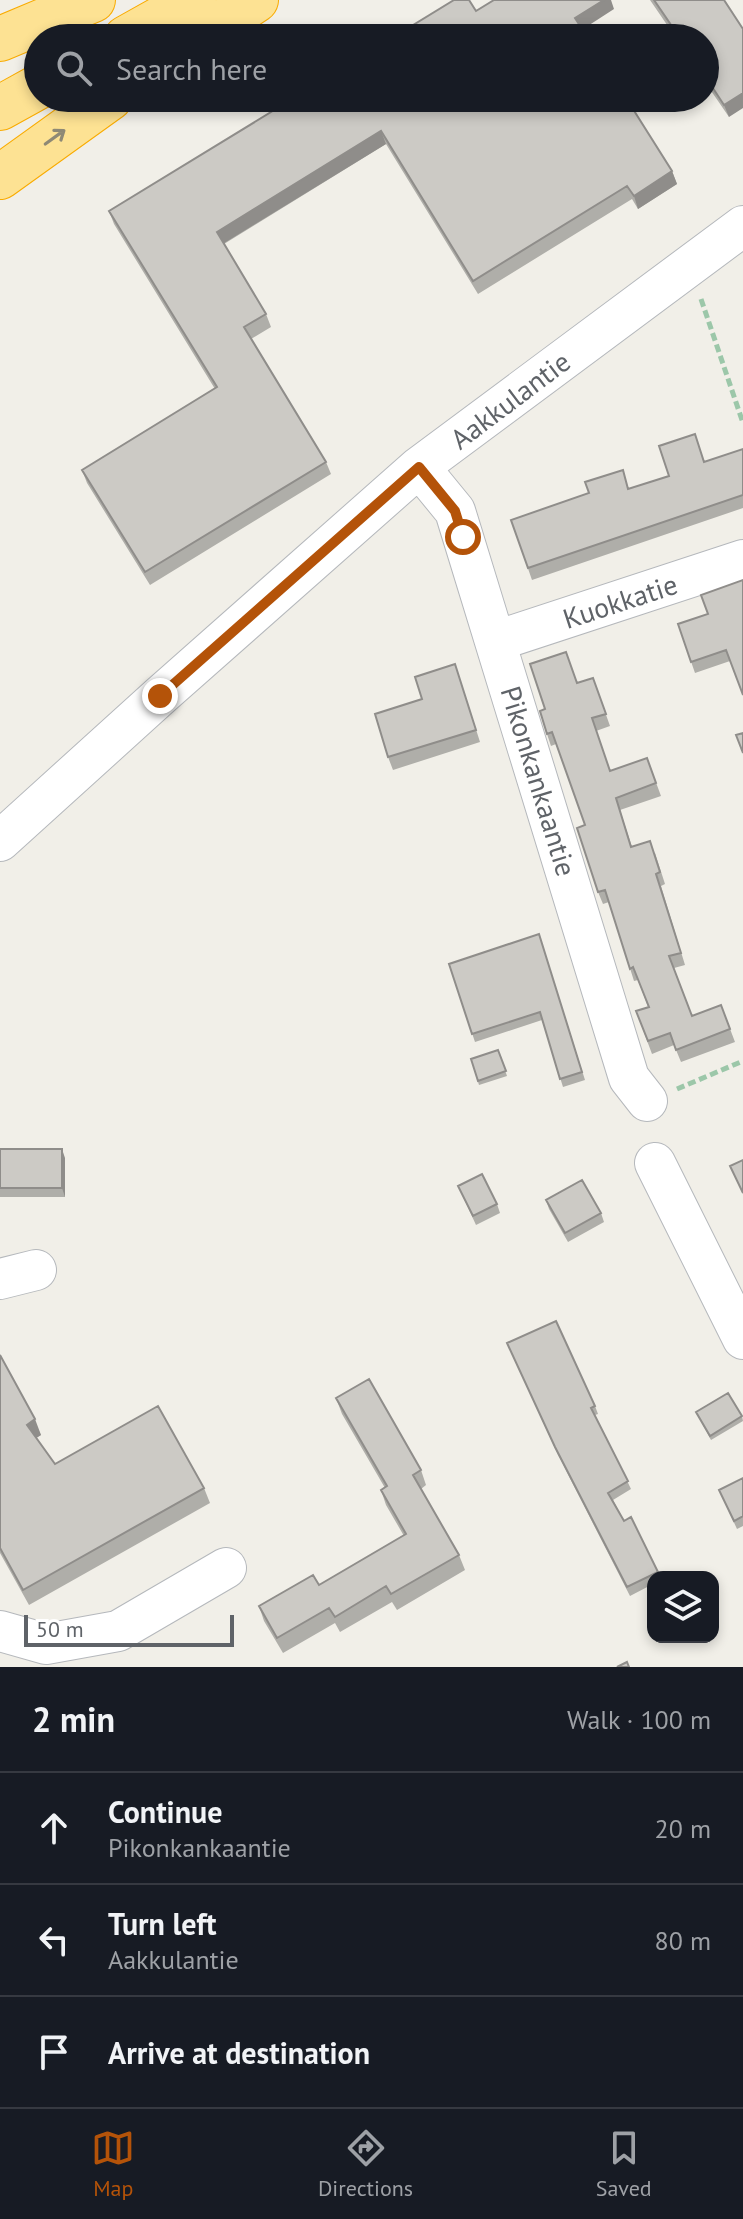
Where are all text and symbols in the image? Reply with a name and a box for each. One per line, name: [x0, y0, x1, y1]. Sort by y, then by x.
search box: [24, 24, 719, 112]
icon: search: [52, 46, 96, 90]
text: Search here: [116, 49, 267, 88]
one-way arrow: [44, 129, 65, 146]
street label: Aakkulantie: [443, 343, 577, 457]
route start: [445, 519, 481, 555]
street label: Kuokkatie: [558, 565, 682, 637]
route end: [142, 678, 178, 714]
street label: Pikonkankaantie: [493, 681, 585, 881]
map controls: [647, 1571, 719, 1643]
button: layers: [647, 1571, 719, 1643]
scale bar: [24, 1611, 234, 1647]
text: 50 m: [36, 1615, 84, 1643]
text: 2 min: [32, 1697, 115, 1741]
text: Walk · 100 m: [567, 1703, 711, 1736]
text: Continue: [108, 1792, 222, 1831]
icon: ahead: [32, 1806, 76, 1850]
text: 20 m: [655, 1812, 711, 1845]
text: Pikonkankaantie: [108, 1831, 291, 1864]
text: Turn left: [108, 1904, 216, 1943]
icon: left: [32, 1918, 76, 1962]
text: 80 m: [655, 1924, 711, 1957]
text: Aakkulantie: [108, 1943, 239, 1976]
icon: arrive: [32, 2030, 76, 2074]
text: Arrive at destination: [108, 2033, 370, 2072]
tab: Map: [91, 2126, 135, 2202]
tab: Directions: [318, 2126, 413, 2202]
tab: Saved: [596, 2126, 652, 2202]

